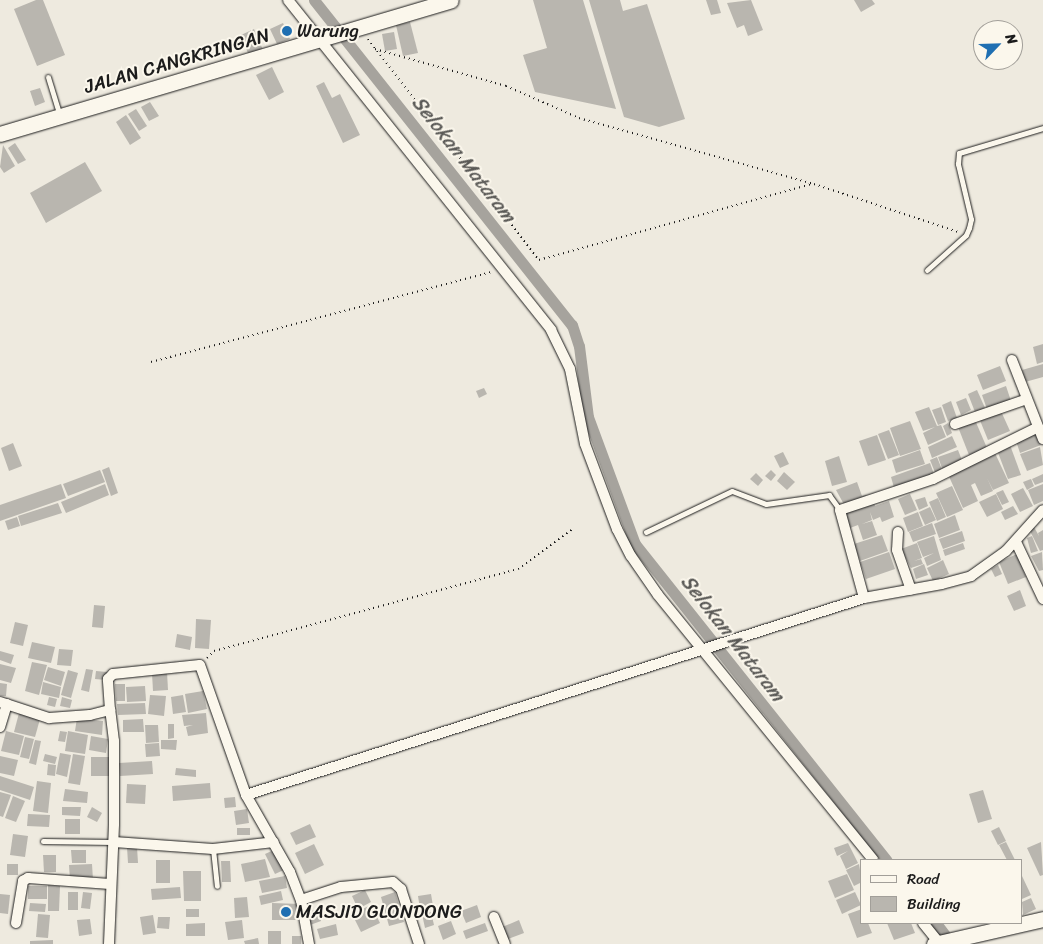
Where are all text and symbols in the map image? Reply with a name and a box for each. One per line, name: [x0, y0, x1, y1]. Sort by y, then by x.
place label: Warung: [297, 20, 359, 42]
north arrow: [973, 20, 1023, 70]
street label: JALAN CANGKRINGAN: [82, 24, 272, 98]
marker: Warung: [281, 25, 293, 37]
text: N: [998, 30, 1025, 49]
water label: Selokan Mataram: [407, 91, 521, 227]
water label: Selokan Mataram: [676, 570, 790, 706]
legend: [860, 859, 1023, 924]
text: Road: [907, 866, 939, 892]
text: Building: [907, 891, 961, 917]
place label: MASJID GLONDONG: [296, 901, 462, 923]
marker: MASJID GLONDONG: [280, 906, 292, 918]

